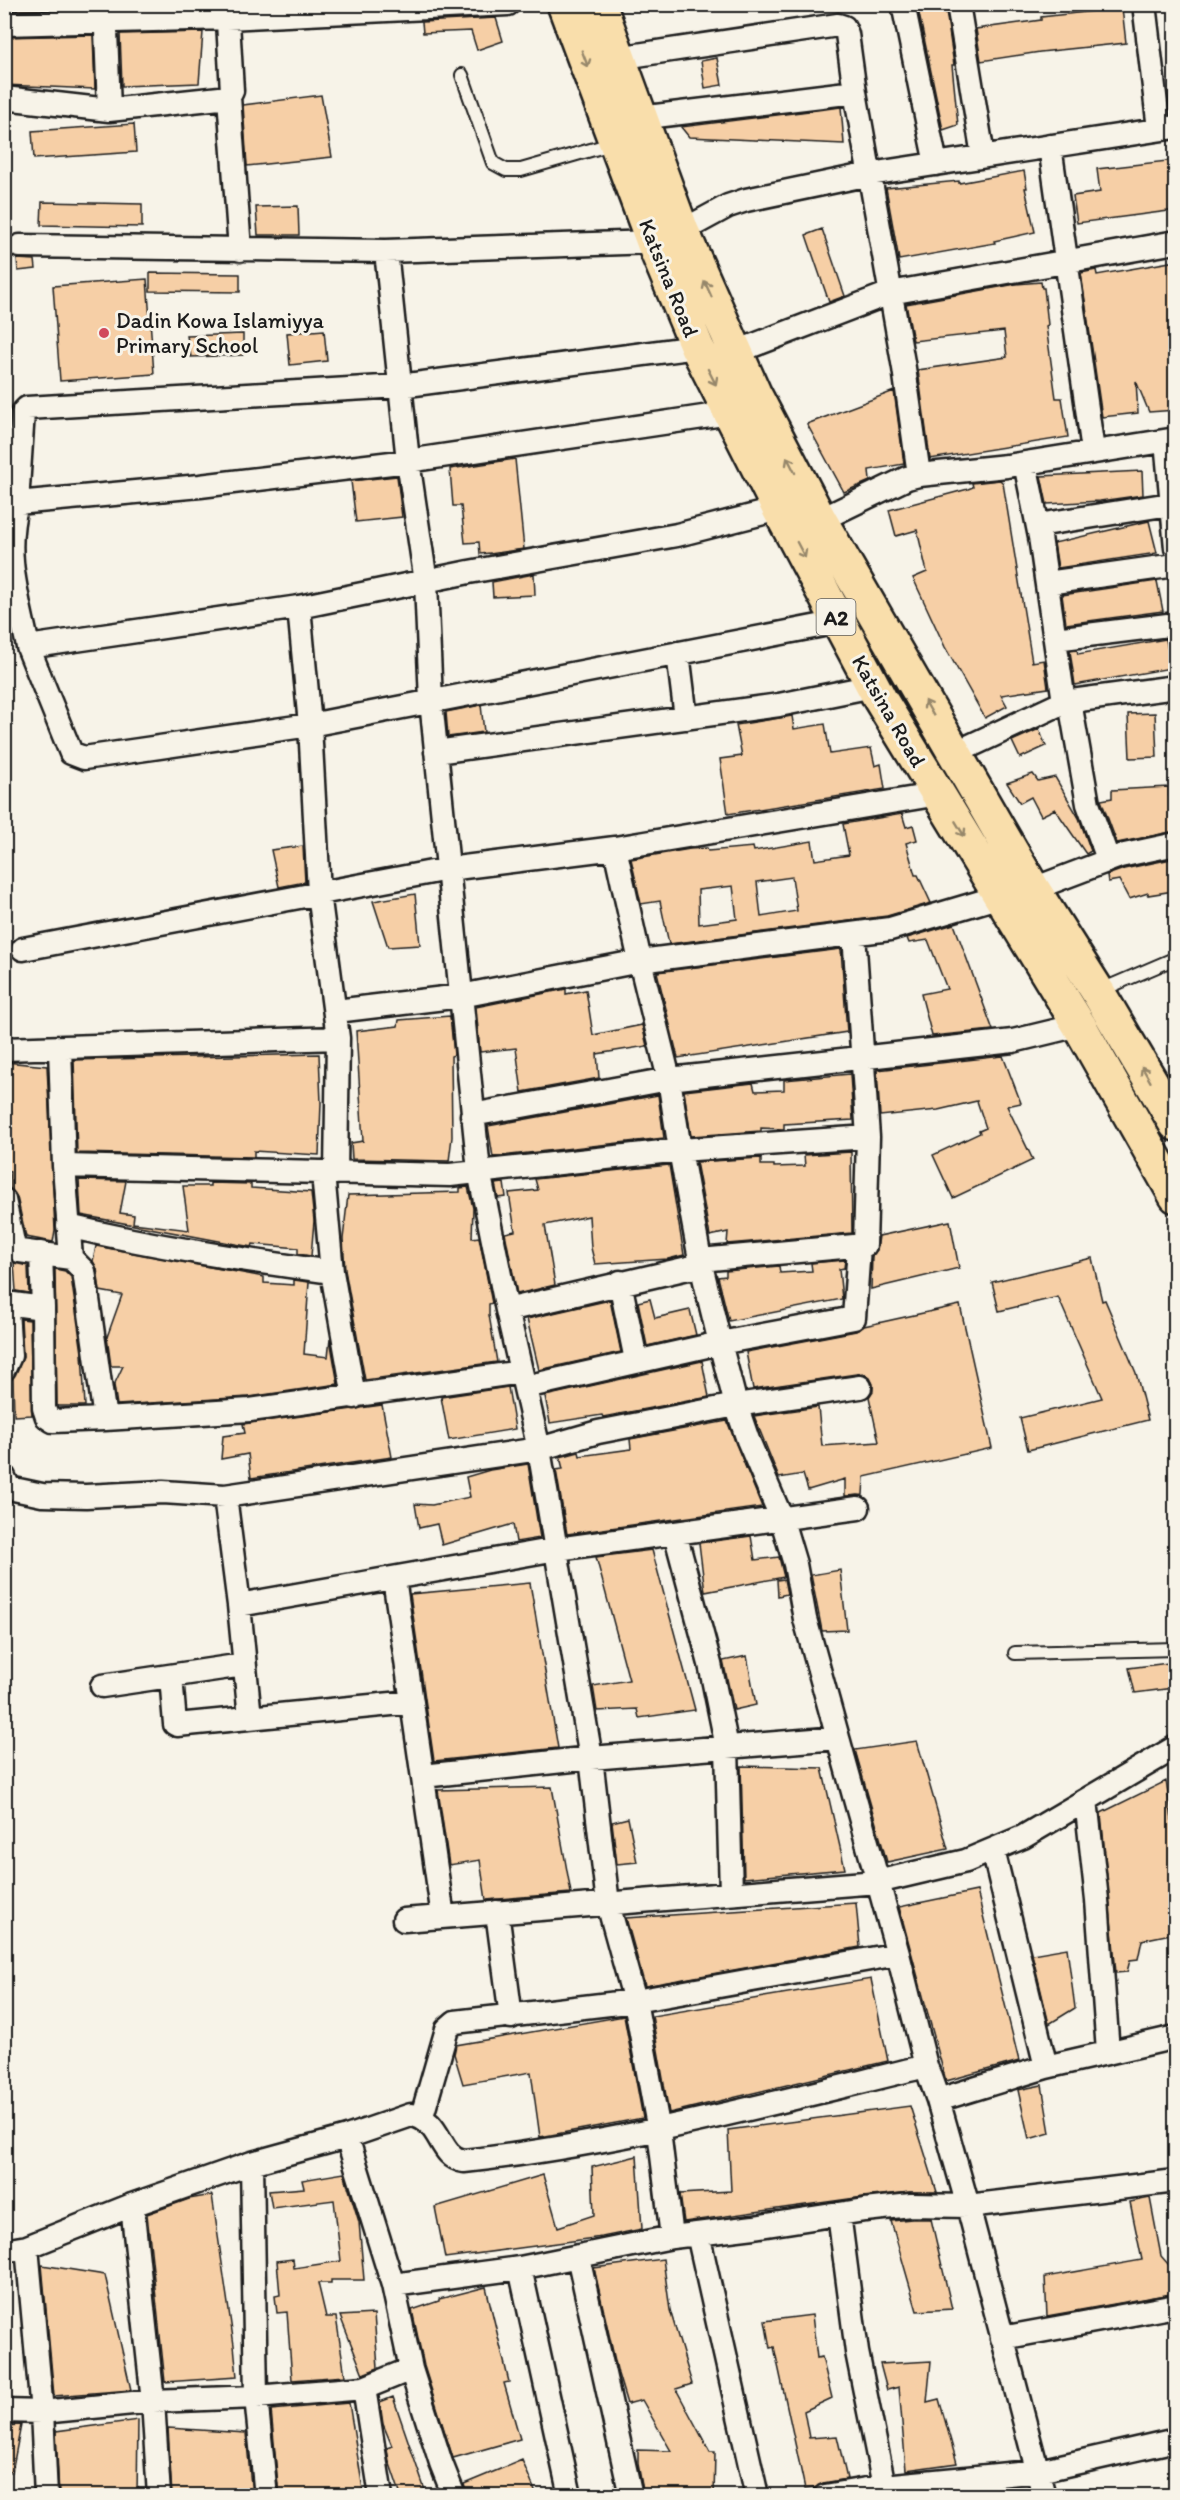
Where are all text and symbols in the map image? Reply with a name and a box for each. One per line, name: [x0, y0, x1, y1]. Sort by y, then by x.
one-way arrow: [580, 49, 591, 68]
street label: Katsina Road: [633, 215, 705, 341]
one-way arrow: [701, 280, 713, 298]
place label: Dadin Kowa Islamiyya Primary School: [116, 307, 325, 359]
marker: Dadin Kowa Islamiyya Primary School: [97, 326, 111, 340]
one-way arrow: [706, 367, 718, 385]
one-way arrow: [785, 456, 797, 474]
one-way arrow: [795, 541, 807, 558]
road number: A2: [816, 599, 856, 635]
street label: Katsina Road: [846, 650, 932, 772]
one-way arrow: [922, 700, 934, 717]
one-way arrow: [954, 820, 966, 837]
one-way arrow: [1140, 1066, 1152, 1083]

